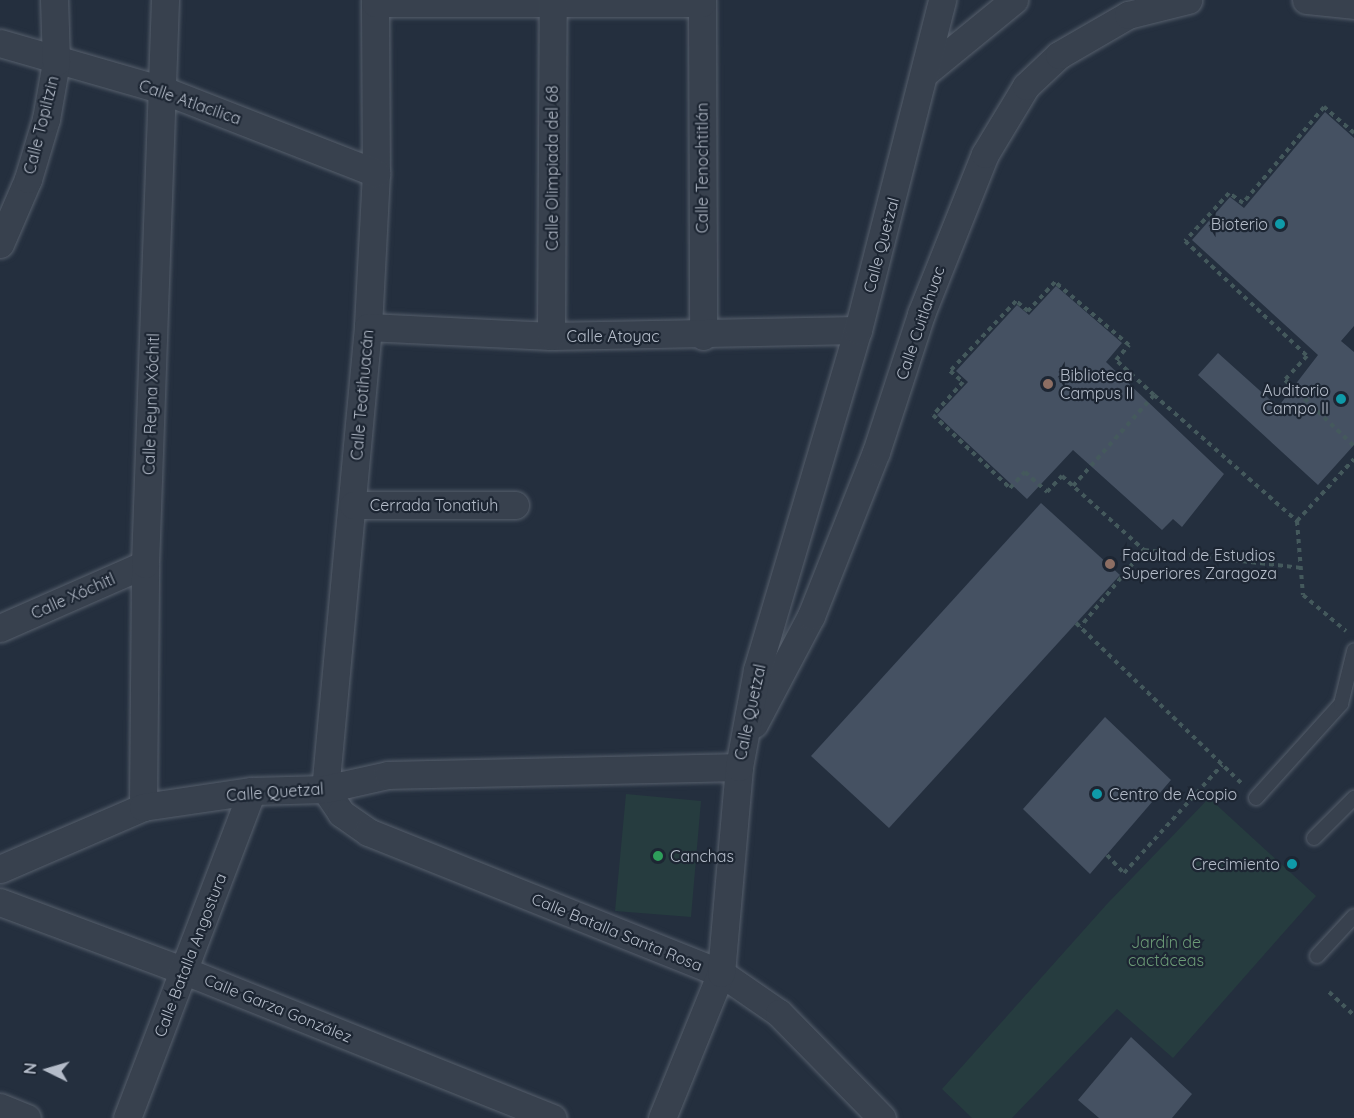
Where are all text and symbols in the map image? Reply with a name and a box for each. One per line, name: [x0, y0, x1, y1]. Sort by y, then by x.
street label: Calle Topiltzin: [20, 74, 62, 176]
street label: Calle Atlacilica: [136, 76, 244, 128]
street label: Calle Olimpiada del 68: [542, 85, 562, 251]
street label: Calle Tenochtitlán: [692, 103, 712, 233]
street label: Calle Quetzal: [859, 195, 903, 295]
place label: Bioterio: [1211, 214, 1268, 234]
marker: Bioterio: [1273, 217, 1287, 231]
street label: Calle Cuitlahuac: [892, 264, 948, 382]
street label: Calle Atoyac: [566, 326, 660, 346]
street label: Calle Teotihuacán: [347, 329, 377, 461]
street label: Calle Reyna Xóchitl: [139, 333, 163, 475]
place label: Biblioteca Campus II: [1060, 365, 1133, 403]
marker: Biblioteca Campus II: [1041, 377, 1055, 391]
place label: Auditorio Campo II: [1262, 380, 1329, 418]
marker: Auditorio Campo II: [1334, 392, 1348, 406]
street label: Cerrada Tonatiuh: [370, 495, 498, 515]
place label: Facultad de Estudios Superiores Zaragoza: [1122, 545, 1277, 583]
marker: Facultad de Estudios Superiores Zaragoza: [1103, 557, 1117, 571]
street label: Calle Xóchitl: [28, 569, 118, 623]
street label: Calle Quetzal: [730, 662, 770, 762]
street label: Calle Quetzal: [226, 779, 324, 805]
place label: Centro de Acopio: [1109, 784, 1237, 804]
marker: Centro de Acopio: [1090, 787, 1104, 801]
place label: Canchas: [670, 846, 734, 866]
marker: Canchas: [651, 849, 665, 863]
place label: Crecimiento: [1192, 854, 1280, 874]
marker: Crecimiento: [1285, 857, 1299, 871]
street label: Calle Batalla Angostura: [150, 870, 230, 1040]
street label: Calle Batalla Santa Rosa: [529, 889, 705, 975]
park label: Jardín de cactáceas: [1128, 932, 1204, 970]
street label: Calle Garza González: [201, 970, 355, 1046]
north arrow: [18, 1040, 78, 1100]
text: N: [20, 1062, 41, 1075]

